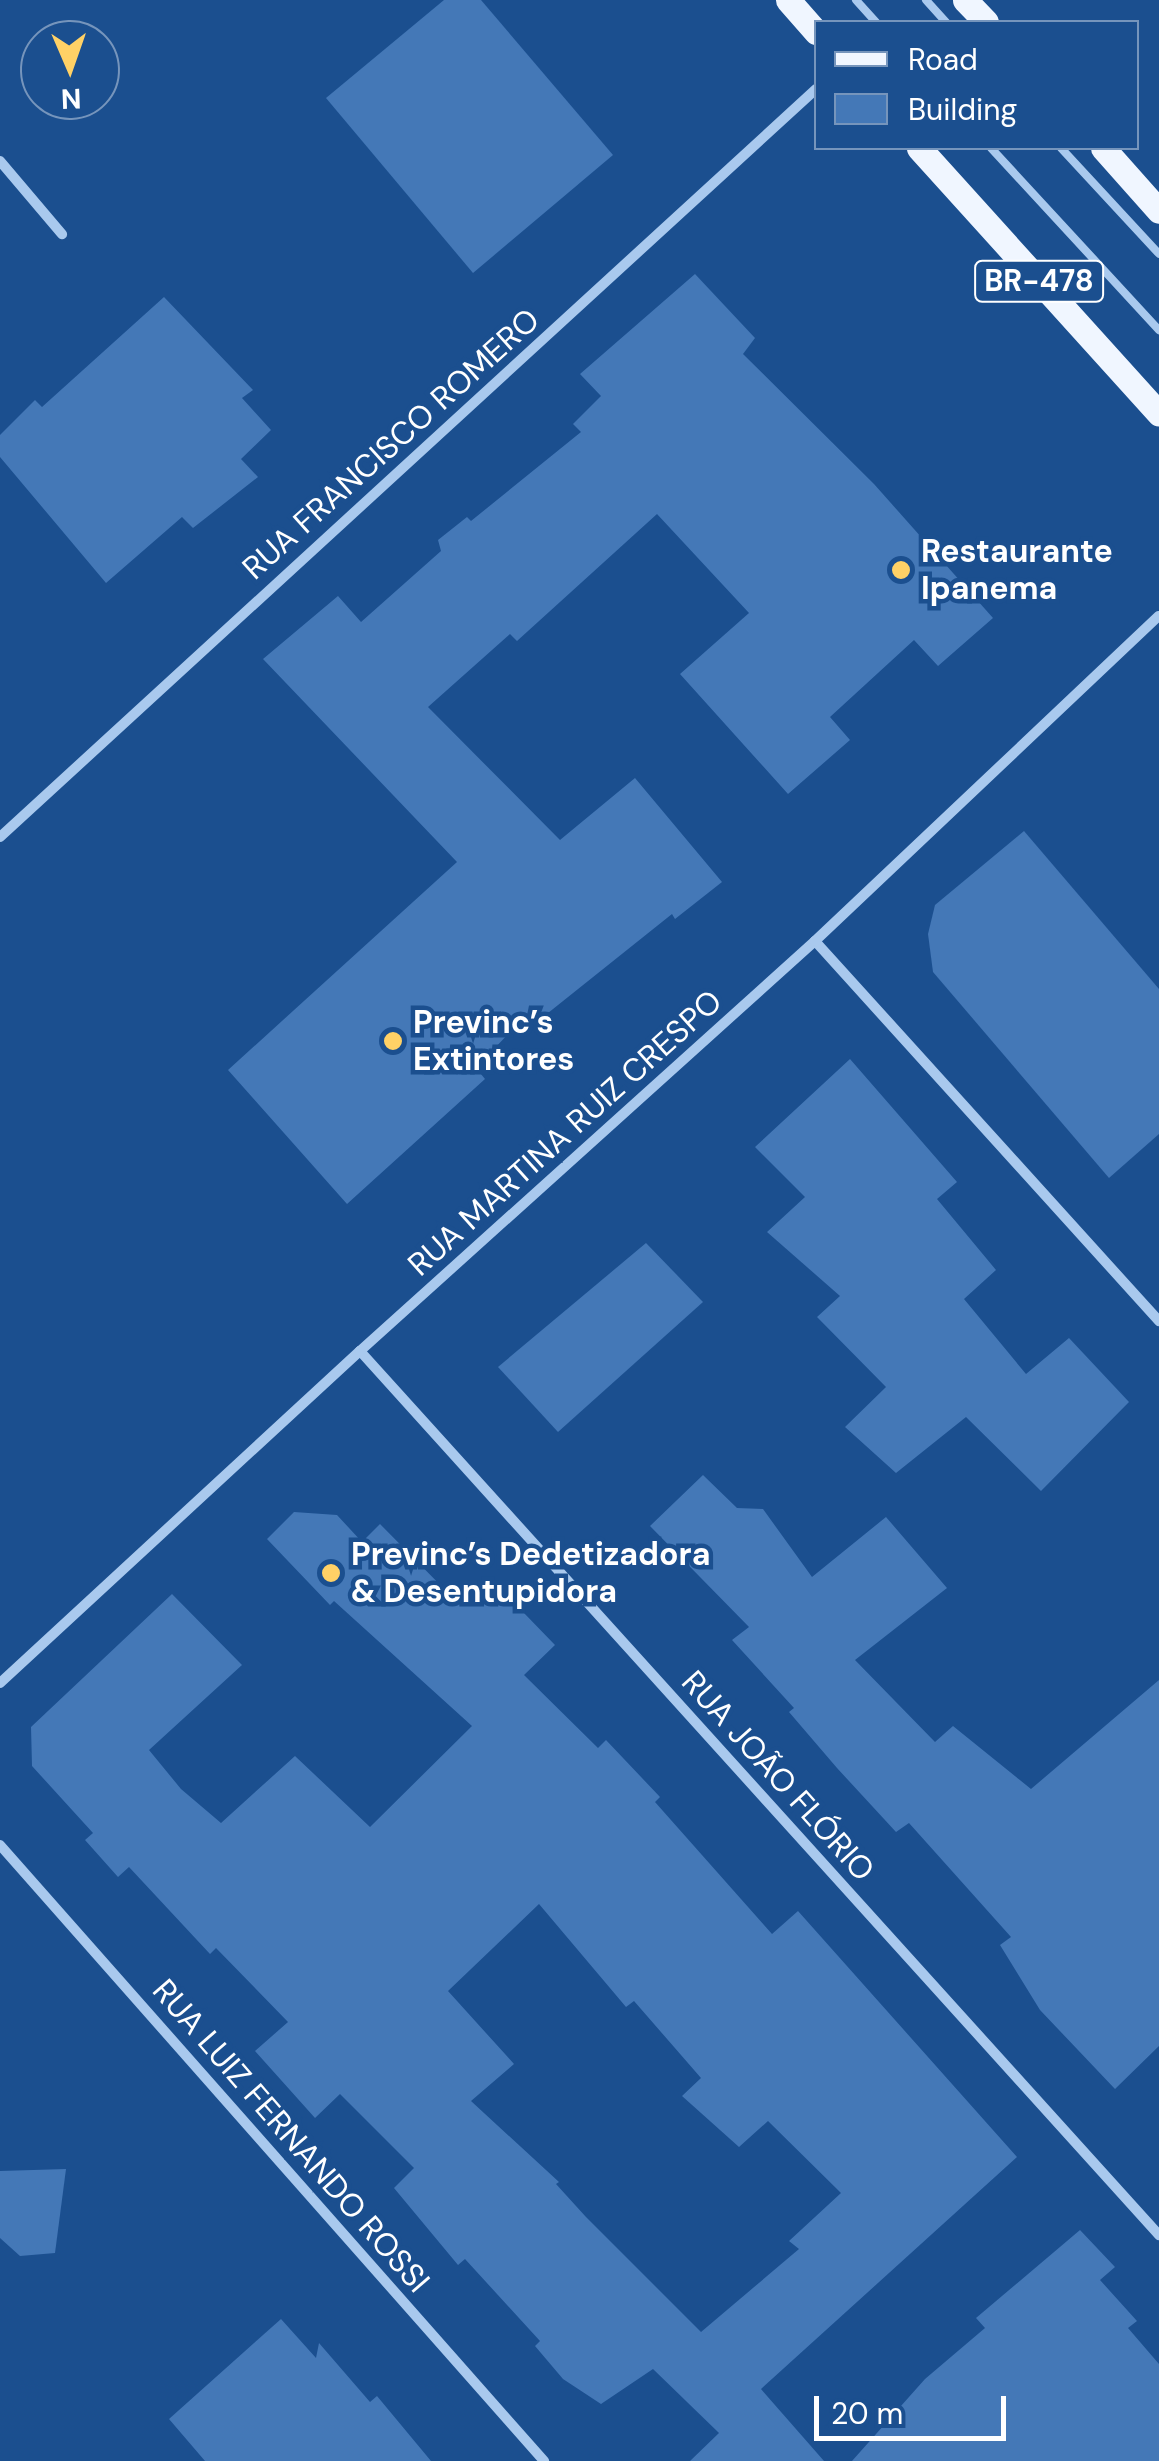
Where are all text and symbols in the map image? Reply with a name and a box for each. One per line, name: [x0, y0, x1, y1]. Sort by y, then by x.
north arrow: [20, 20, 120, 120]
legend: [814, 20, 1139, 150]
text: Road: [908, 40, 978, 79]
text: N: [60, 80, 82, 117]
text: Building: [908, 90, 1017, 129]
road number: BR-478: [974, 256, 1104, 306]
street label: RUA FRANCISCO ROMERO: [235, 301, 547, 587]
place label: Restaurante Ipanema: [921, 533, 1113, 608]
marker: Restaurante Ipanema: [890, 559, 912, 581]
street label: RUA MARTINA RUIZ CRESPO: [400, 982, 730, 1284]
place label: Previnc’s Extintores: [413, 1004, 574, 1079]
marker: Previnc’s Extintores: [382, 1030, 404, 1052]
place label: Previnc’s Dedetizadora & Desentupidora: [351, 1536, 710, 1611]
marker: Previnc’s Dedetizadora & Desentupidora: [320, 1562, 342, 1584]
street label: RUA JOÃO FLÓRIO: [674, 1663, 882, 1889]
street label: RUA LUIZ FERNANDO ROSSI: [145, 1972, 437, 2300]
scale bar: [819, 2376, 1012, 2438]
text: 20 m: [831, 2394, 903, 2433]

